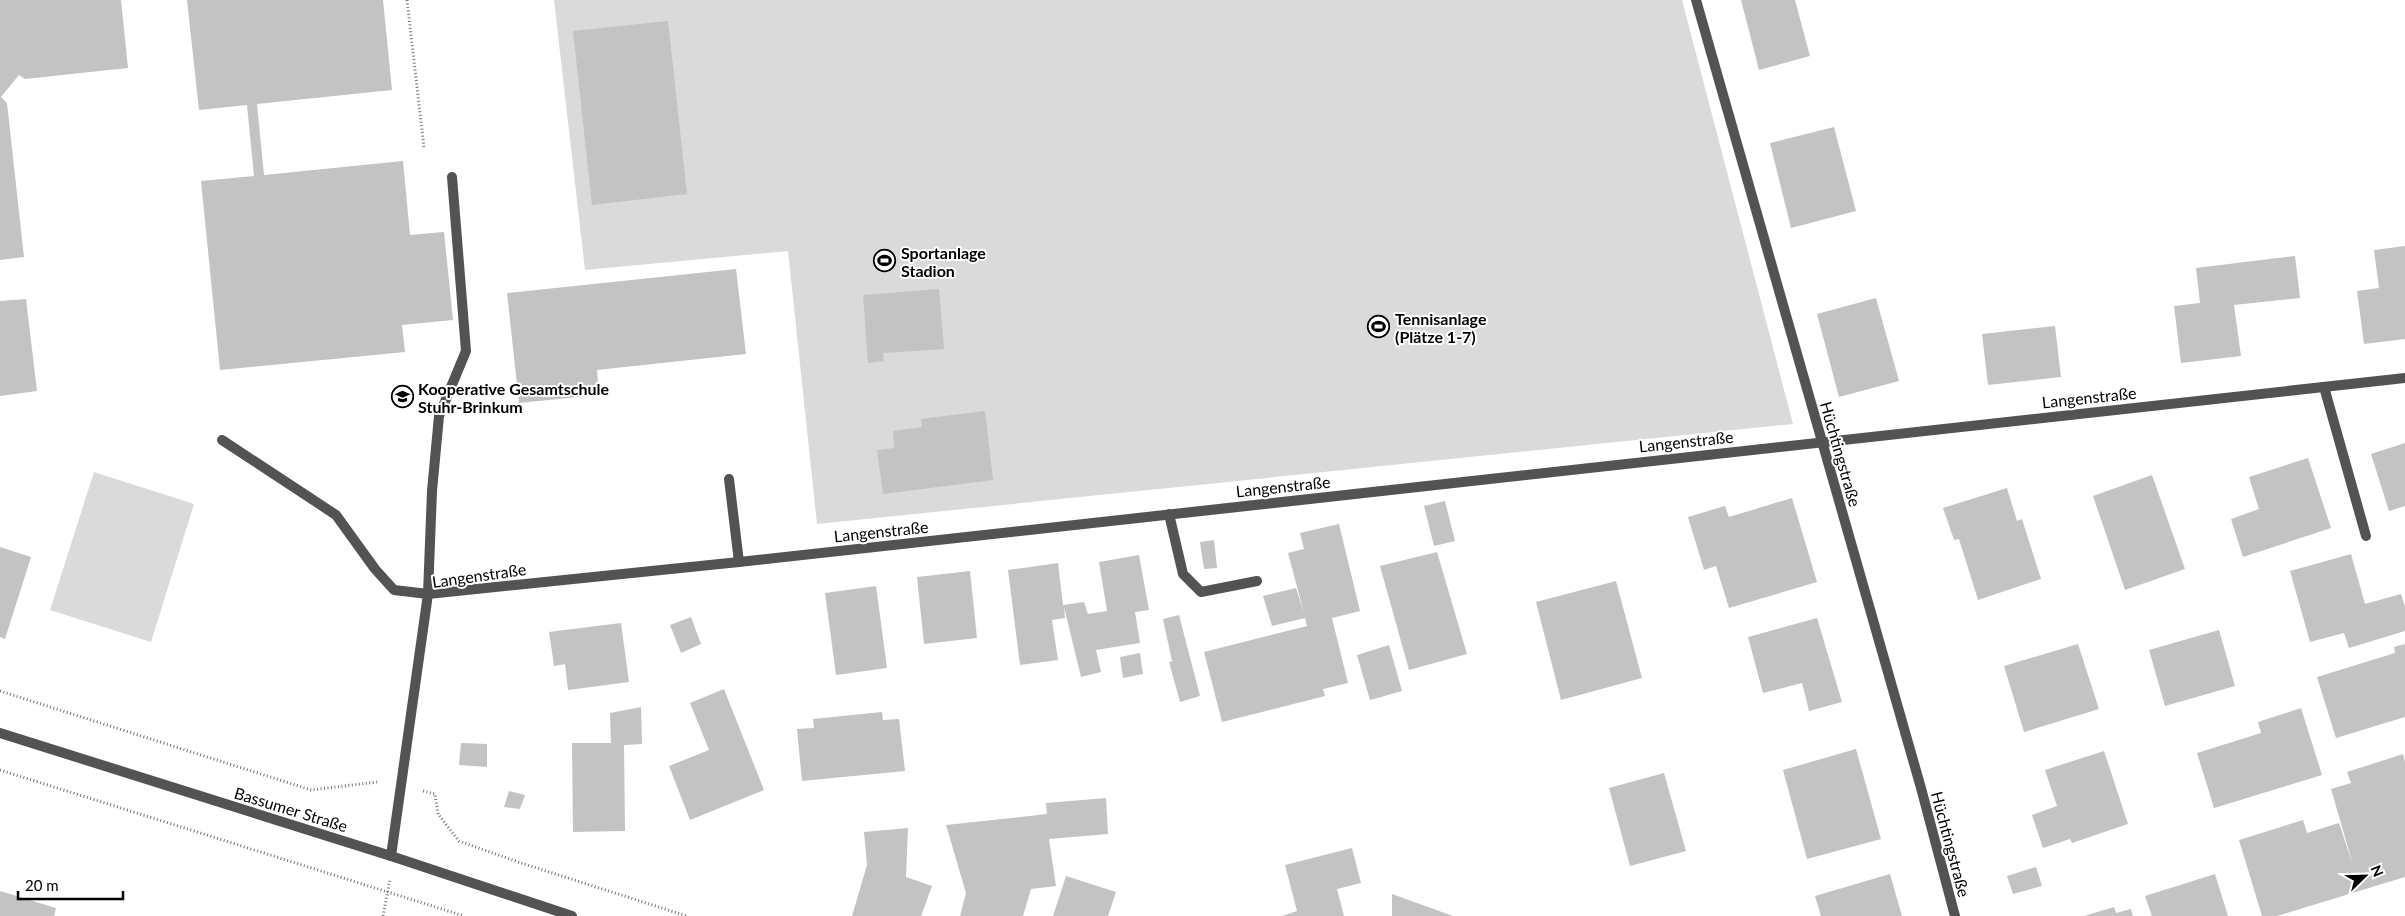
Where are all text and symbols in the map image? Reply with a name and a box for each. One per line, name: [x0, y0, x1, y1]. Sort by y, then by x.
place label: Sportanlage Stadion: [901, 243, 986, 280]
sports icon: Sportanlage Stadion: [873, 249, 897, 273]
place label: Tennisanlage (Plätze 1-7): [1395, 309, 1487, 346]
sports icon: Tennisanlage (Plätze 1-7): [1367, 315, 1391, 339]
place label: Kooperative Gesamtschule Stuhr-Brinkum: [418, 379, 609, 416]
street label: Langenstraße: [2041, 383, 2137, 411]
school or university icon: Kooperative Gesamtschule Stuhr-Brinkum: [390, 385, 414, 409]
street label: Hüchtingstraße: [1817, 399, 1865, 509]
street label: Langenstraße: [1638, 427, 1734, 455]
street label: Langenstraße: [1235, 472, 1331, 500]
street label: Langenstraße: [833, 517, 929, 545]
street label: Langenstraße: [431, 559, 527, 591]
street label: Bassumer Straße: [232, 783, 350, 835]
street label: Hüchtingstraße: [1928, 789, 1974, 899]
north arrow: [2340, 851, 2390, 901]
text: N: [2367, 862, 2387, 879]
scale bar: [18, 868, 122, 900]
text: 20 m: [25, 876, 59, 894]

